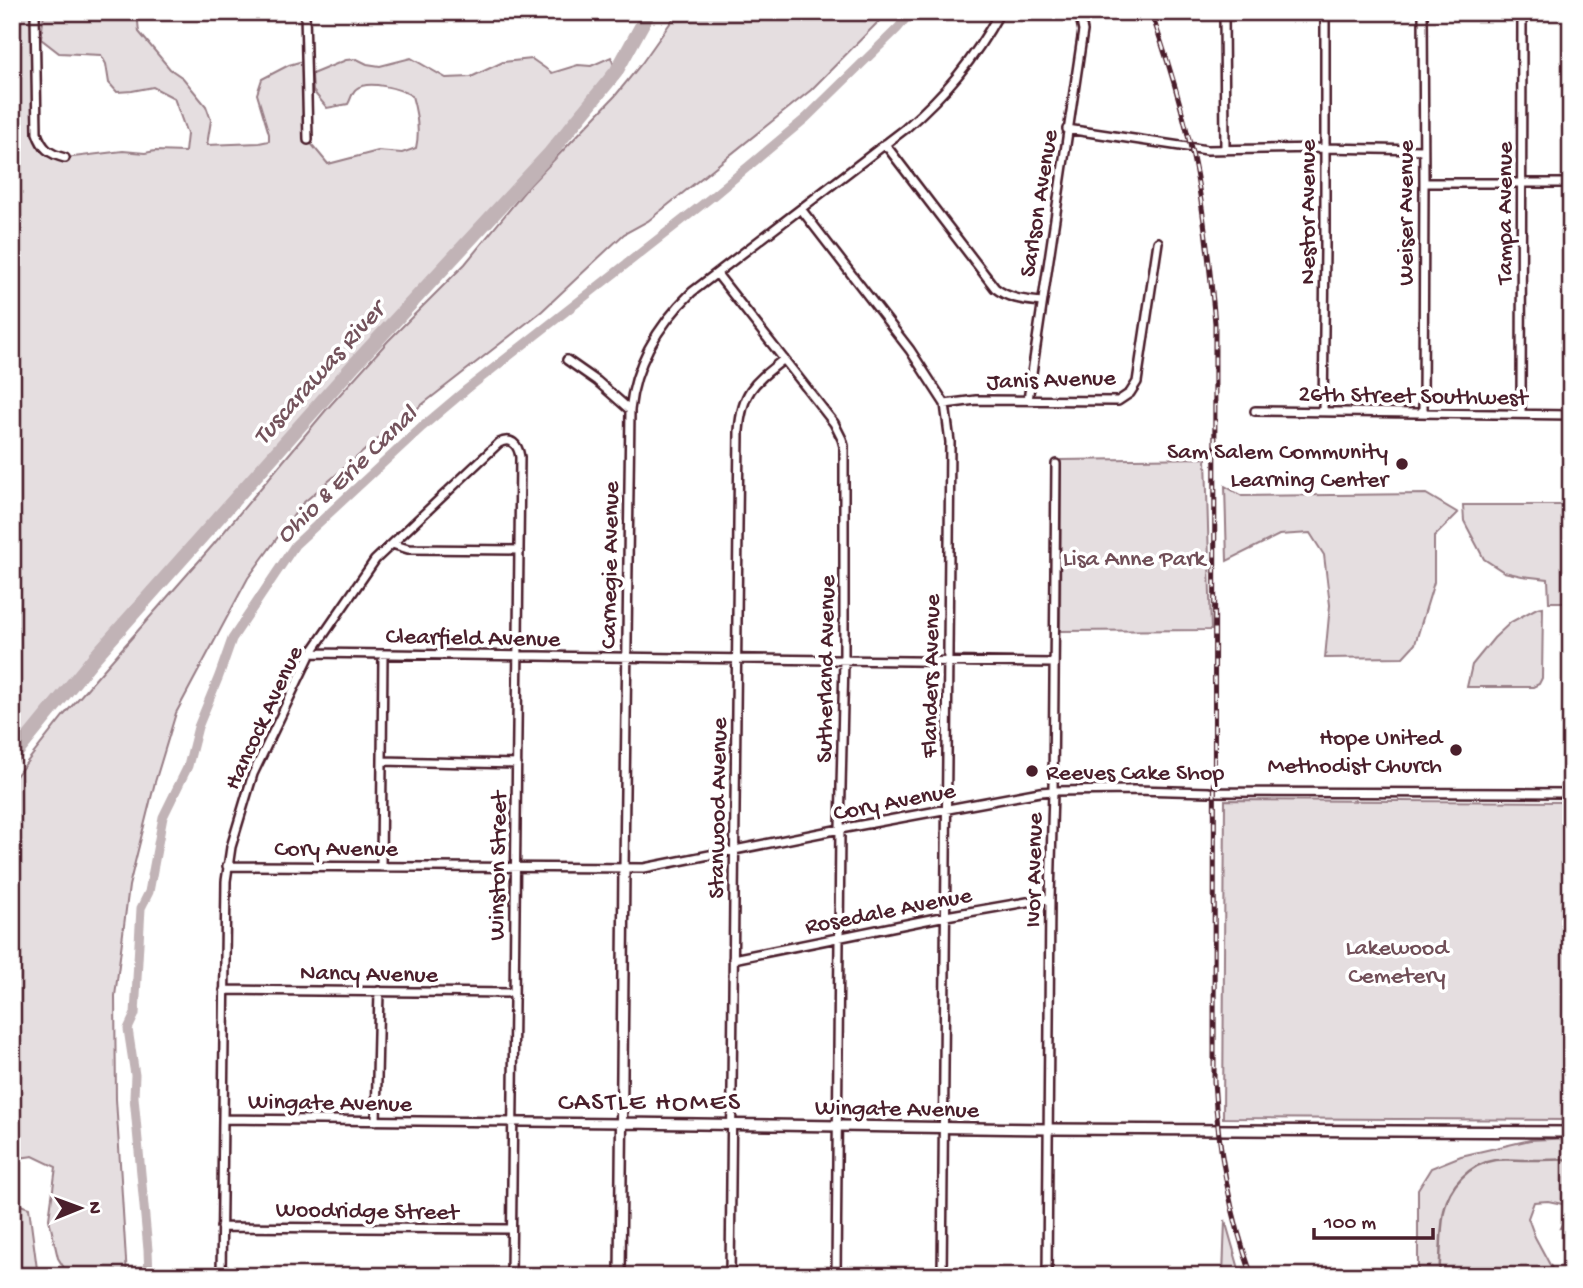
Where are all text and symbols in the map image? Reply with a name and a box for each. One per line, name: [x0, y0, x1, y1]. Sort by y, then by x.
street label: Sarlson Avenue: [1014, 127, 1067, 279]
street label: Nestor Avenue: [1295, 139, 1324, 285]
street label: Weiser Avenue: [1393, 140, 1422, 286]
street label: Tampa Avenue: [1492, 141, 1521, 286]
water label: Tuscarawas River: [248, 293, 396, 453]
street label: Janis Avenue: [986, 365, 1117, 398]
street label: 26th Street Southwest: [1298, 381, 1530, 414]
water label: Ohio & Erie Canal: [271, 400, 426, 552]
place label: Sam Salem Community Learning Center: [1167, 439, 1390, 496]
marker: Sam Salem Community Learning Center: [1394, 456, 1410, 472]
street label: Carnegie Avenue: [596, 480, 627, 649]
park label: Lisa Anne Park: [1063, 546, 1208, 575]
street label: Sutherland Avenue: [811, 574, 844, 763]
street label: Flanders Avenue: [917, 593, 948, 759]
street label: Clearfield Avenue: [385, 623, 561, 656]
street label: Hancock Avenue: [219, 641, 311, 795]
street label: Stanwood Avenue: [703, 717, 736, 899]
place label: Hope United Methodist Church: [1268, 725, 1444, 782]
marker: Hope United Methodist Church: [1448, 742, 1464, 758]
place label: Reeves Cake Shop: [1046, 760, 1224, 789]
marker: Reeves Cake Shop: [1024, 763, 1040, 779]
street label: Cory Avenue: [831, 777, 959, 829]
street label: Winston Street: [484, 789, 515, 941]
street label: Ivor Avenue: [1020, 812, 1051, 928]
street label: Cory Avenue: [274, 836, 398, 865]
street label: Rosedale Avenue: [803, 882, 975, 943]
park label: Lakewood Cemetery: [1346, 935, 1450, 992]
street label: Nancy Avenue: [300, 960, 439, 991]
street label: Wingate Avenue: [248, 1089, 413, 1120]
district label: CASTLE HOMES: [558, 1089, 742, 1120]
street label: Wingate Avenue: [815, 1095, 980, 1126]
north arrow: [46, 1172, 116, 1242]
street label: Woodridge Street: [275, 1196, 461, 1229]
scale bar: [1314, 1197, 1432, 1241]
text: N: [82, 1201, 105, 1214]
text: 100 m: [1323, 1212, 1376, 1237]

